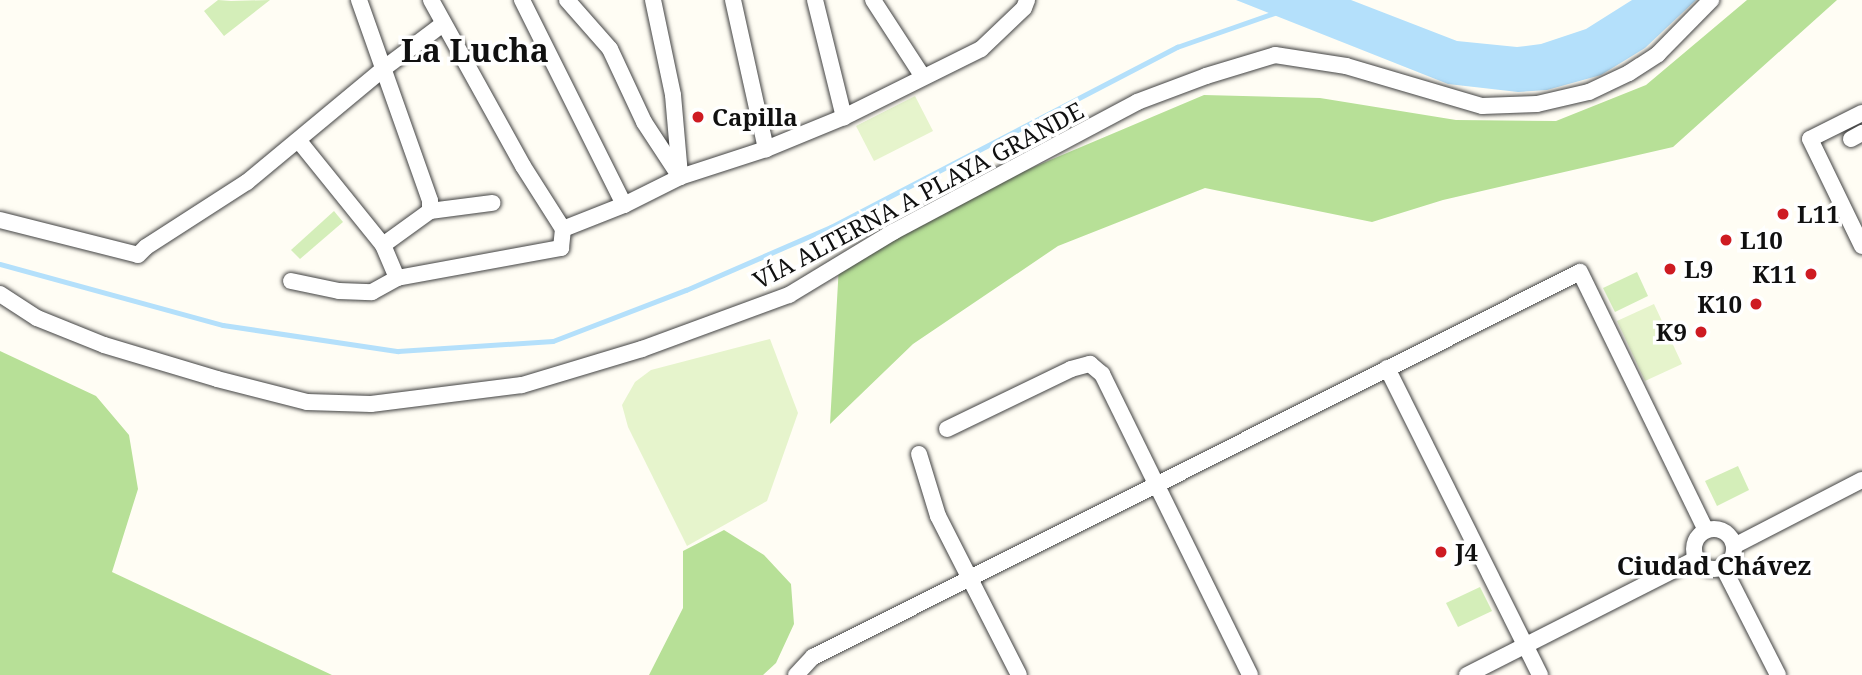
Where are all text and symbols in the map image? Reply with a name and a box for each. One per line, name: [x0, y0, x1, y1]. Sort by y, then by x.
district label: La Lucha: [401, 31, 549, 69]
street label: VÍA ALTERNA A PLAYA GRANDE: [748, 95, 1088, 295]
place label: Capilla: [712, 103, 798, 131]
marker: Capilla: [690, 109, 706, 125]
place label: L11: [1797, 200, 1840, 228]
marker: L11: [1775, 206, 1791, 222]
place label: L10: [1740, 226, 1783, 254]
marker: L10: [1718, 232, 1734, 248]
place label: L9: [1684, 255, 1713, 283]
place label: K11: [1752, 260, 1797, 288]
marker: L9: [1662, 261, 1678, 277]
marker: K11: [1803, 266, 1819, 282]
place label: K10: [1697, 290, 1742, 318]
marker: K10: [1748, 296, 1764, 312]
place label: K9: [1656, 318, 1687, 346]
marker: K9: [1693, 324, 1709, 340]
place label: J4: [1455, 538, 1478, 566]
marker: J4: [1433, 544, 1449, 560]
district label: Ciudad Chávez: [1617, 550, 1811, 582]

